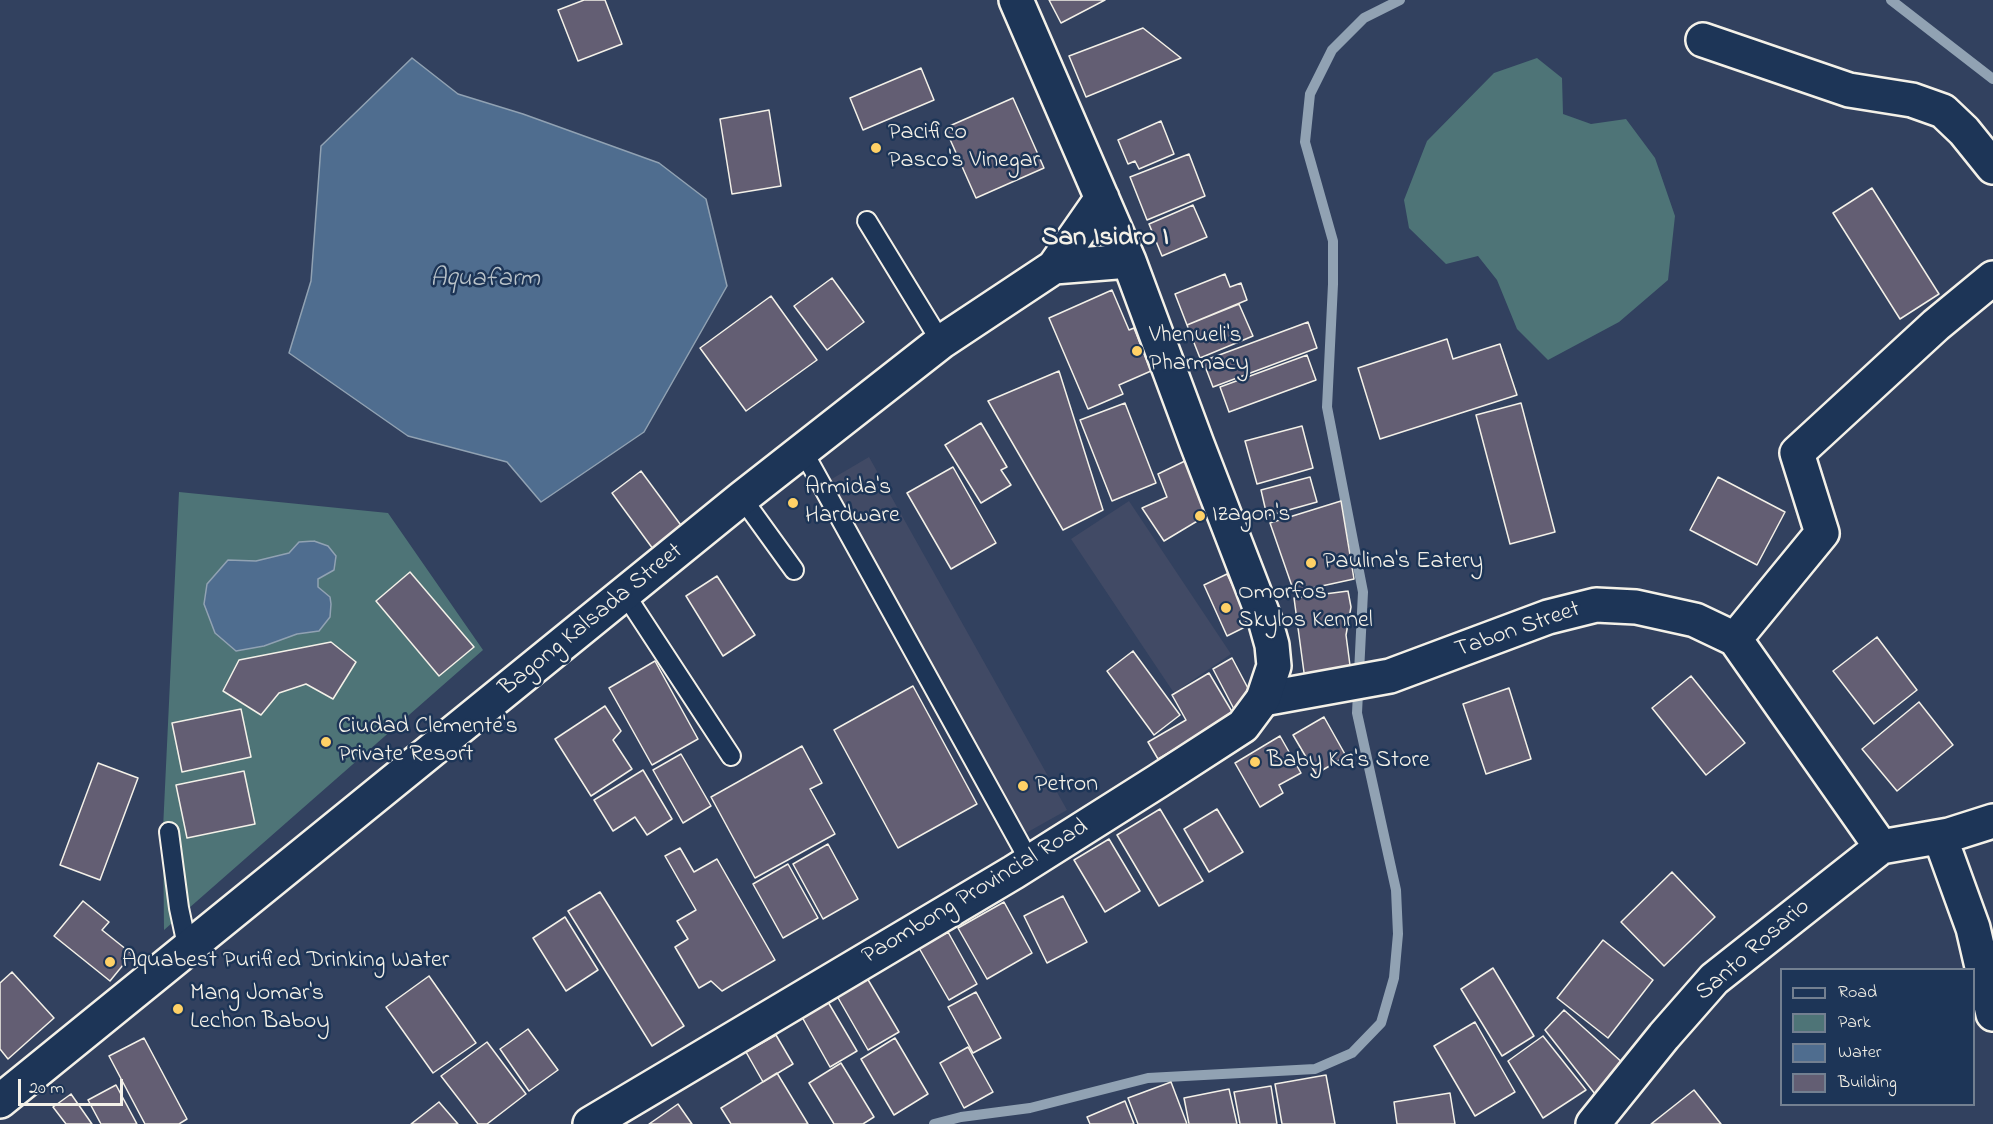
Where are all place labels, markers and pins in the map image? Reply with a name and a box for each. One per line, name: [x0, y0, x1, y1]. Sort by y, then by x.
place label: Pacifico Pasco's Vinegar: [888, 120, 1040, 176]
marker: Pacifico Pasco's Vinegar: [869, 141, 883, 155]
place label: Vhenueli's Pharmacy: [1149, 323, 1249, 379]
marker: Vhenueli's Pharmacy: [1130, 344, 1144, 358]
place label: Armida's Hardware: [805, 475, 900, 531]
marker: Armida's Hardware: [786, 496, 800, 510]
place label: Izagon's: [1212, 502, 1290, 530]
marker: Izagon's: [1193, 509, 1207, 523]
place label: Paulina's Eatery: [1323, 549, 1483, 577]
marker: Paulina's Eatery: [1304, 556, 1318, 570]
place label: Omorfos Skylos Kennel: [1238, 580, 1373, 636]
marker: Omorfos Skylos Kennel: [1219, 601, 1233, 615]
place label: Ciudad Clemente's Private Resort: [338, 714, 518, 770]
marker: Ciudad Clemente's Private Resort: [319, 735, 333, 749]
place label: Baby KG's Store: [1267, 748, 1430, 776]
marker: Baby KG's Store: [1248, 755, 1262, 769]
place label: Petron: [1035, 772, 1098, 800]
marker: Petron: [1016, 779, 1030, 793]
place label: Aquabest Purified Drinking Water: [122, 948, 449, 976]
marker: Aquabest Purified Drinking Water: [103, 955, 117, 969]
place label: Mang Jomar's Lechon Baboy: [190, 981, 330, 1037]
marker: Mang Jomar's Lechon Baboy: [171, 1002, 185, 1016]

